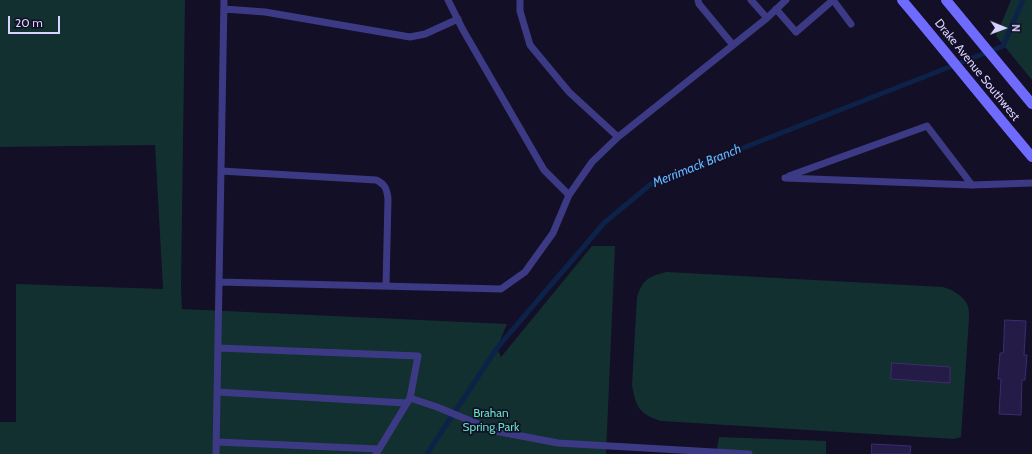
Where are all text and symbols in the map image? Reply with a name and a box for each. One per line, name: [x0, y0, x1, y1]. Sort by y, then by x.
scale bar: [10, 8, 62, 34]
north arrow: [984, 8, 1024, 48]
text: 20 m: [15, 15, 43, 30]
street label: Drake Avenue Southwest: [931, 16, 1023, 124]
text: N: [1009, 24, 1023, 32]
water label: Merrimack Branch: [650, 141, 744, 191]
park label: Brahan Spring Park: [463, 406, 519, 434]

